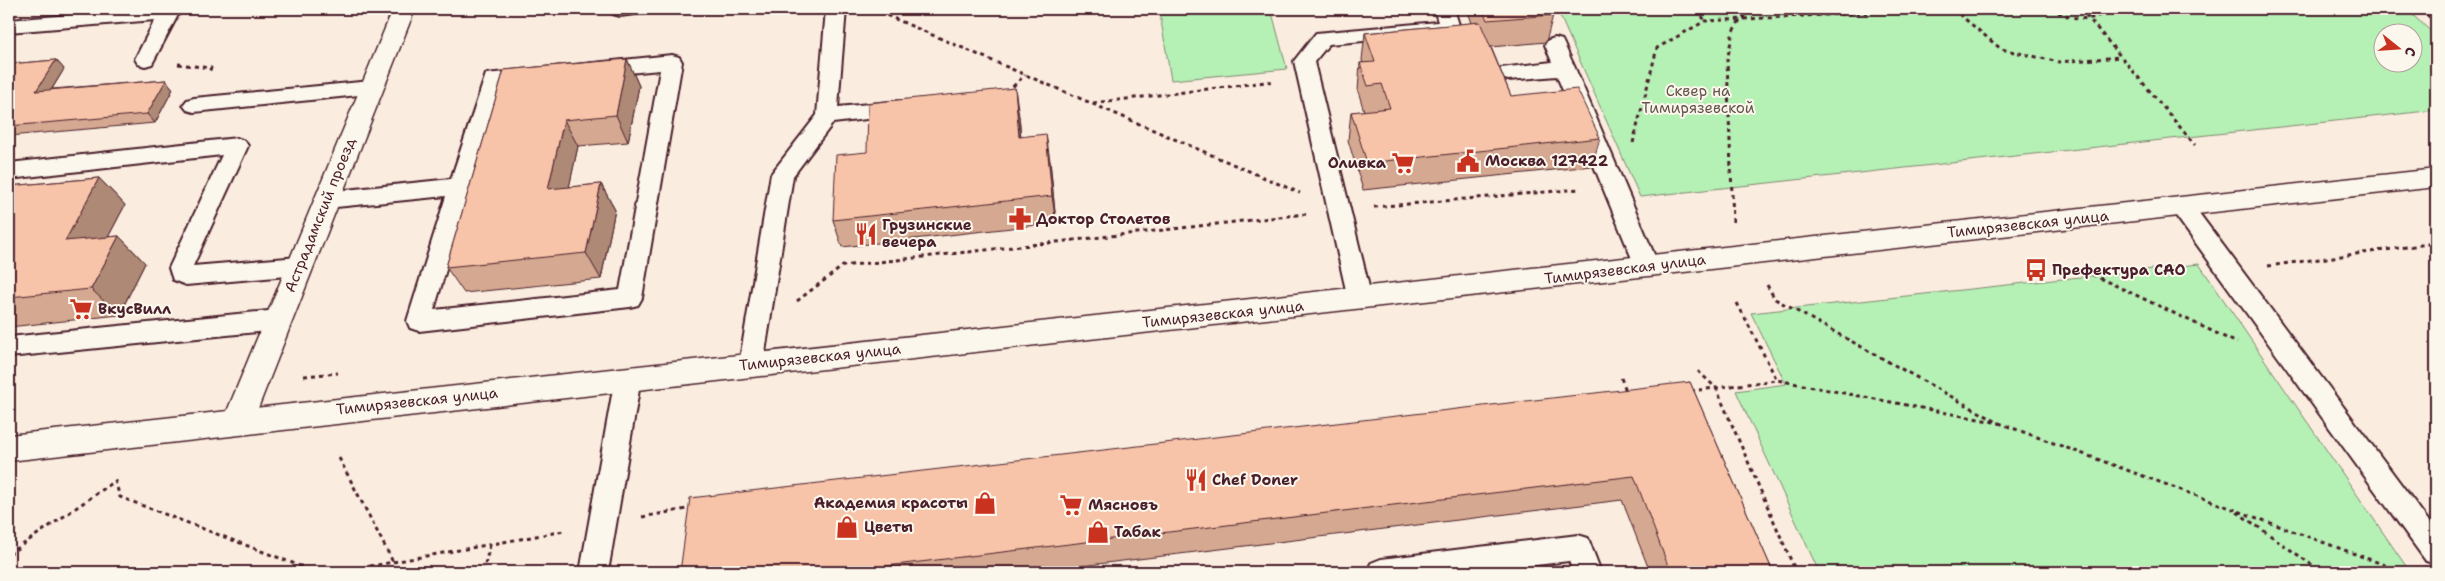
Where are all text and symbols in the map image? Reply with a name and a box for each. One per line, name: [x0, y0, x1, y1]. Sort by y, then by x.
north arrow: [2372, 22, 2422, 72]
text: С: [2401, 45, 2420, 59]
park label: Сквер на Тимирязевской: [1641, 81, 1755, 118]
street label: Астрадамский проезд: [280, 134, 360, 295]
public building icon: Москва 127422: [1455, 148, 1481, 174]
supermarket icon: Оливка: [1390, 150, 1416, 176]
place label: Москва 127422: [1485, 151, 1609, 171]
place label: Оливка: [1328, 153, 1387, 173]
street label: Тимирязевская улица: [1946, 205, 2110, 242]
pharmacy icon: Доктор Столетов: [1007, 206, 1033, 232]
place label: Доктор Столетов: [1036, 209, 1170, 229]
place label: Грузинские вечера: [882, 215, 972, 252]
restaurant icon: Грузинские вечера: [853, 221, 879, 247]
street label: Тимирязевская улица: [1543, 249, 1707, 289]
bus stop icon: Префектура САО: [2023, 257, 2049, 283]
place label: Префектура САО: [2052, 260, 2186, 280]
street label: Тимирязевская улица: [1141, 295, 1305, 332]
supermarket icon: ВкусВилл: [68, 296, 94, 322]
place label: ВкусВилл: [98, 299, 171, 319]
street label: Тимирязевская улица: [738, 338, 902, 375]
street label: Тимирязевская улица: [335, 382, 499, 419]
restaurant icon: Chef Doner: [1183, 467, 1209, 493]
place label: Chef Doner: [1212, 470, 1298, 490]
shop icon: Академия красоты: [972, 490, 998, 516]
supermarket icon: Мясновъ: [1058, 492, 1084, 518]
place label: Академия красоты: [814, 493, 968, 513]
place label: Мясновъ: [1088, 495, 1158, 515]
shop icon: Цветы: [834, 514, 860, 540]
place label: Цветы: [864, 517, 913, 537]
shop icon: Табак: [1085, 519, 1111, 545]
place label: Табак: [1114, 522, 1162, 542]

